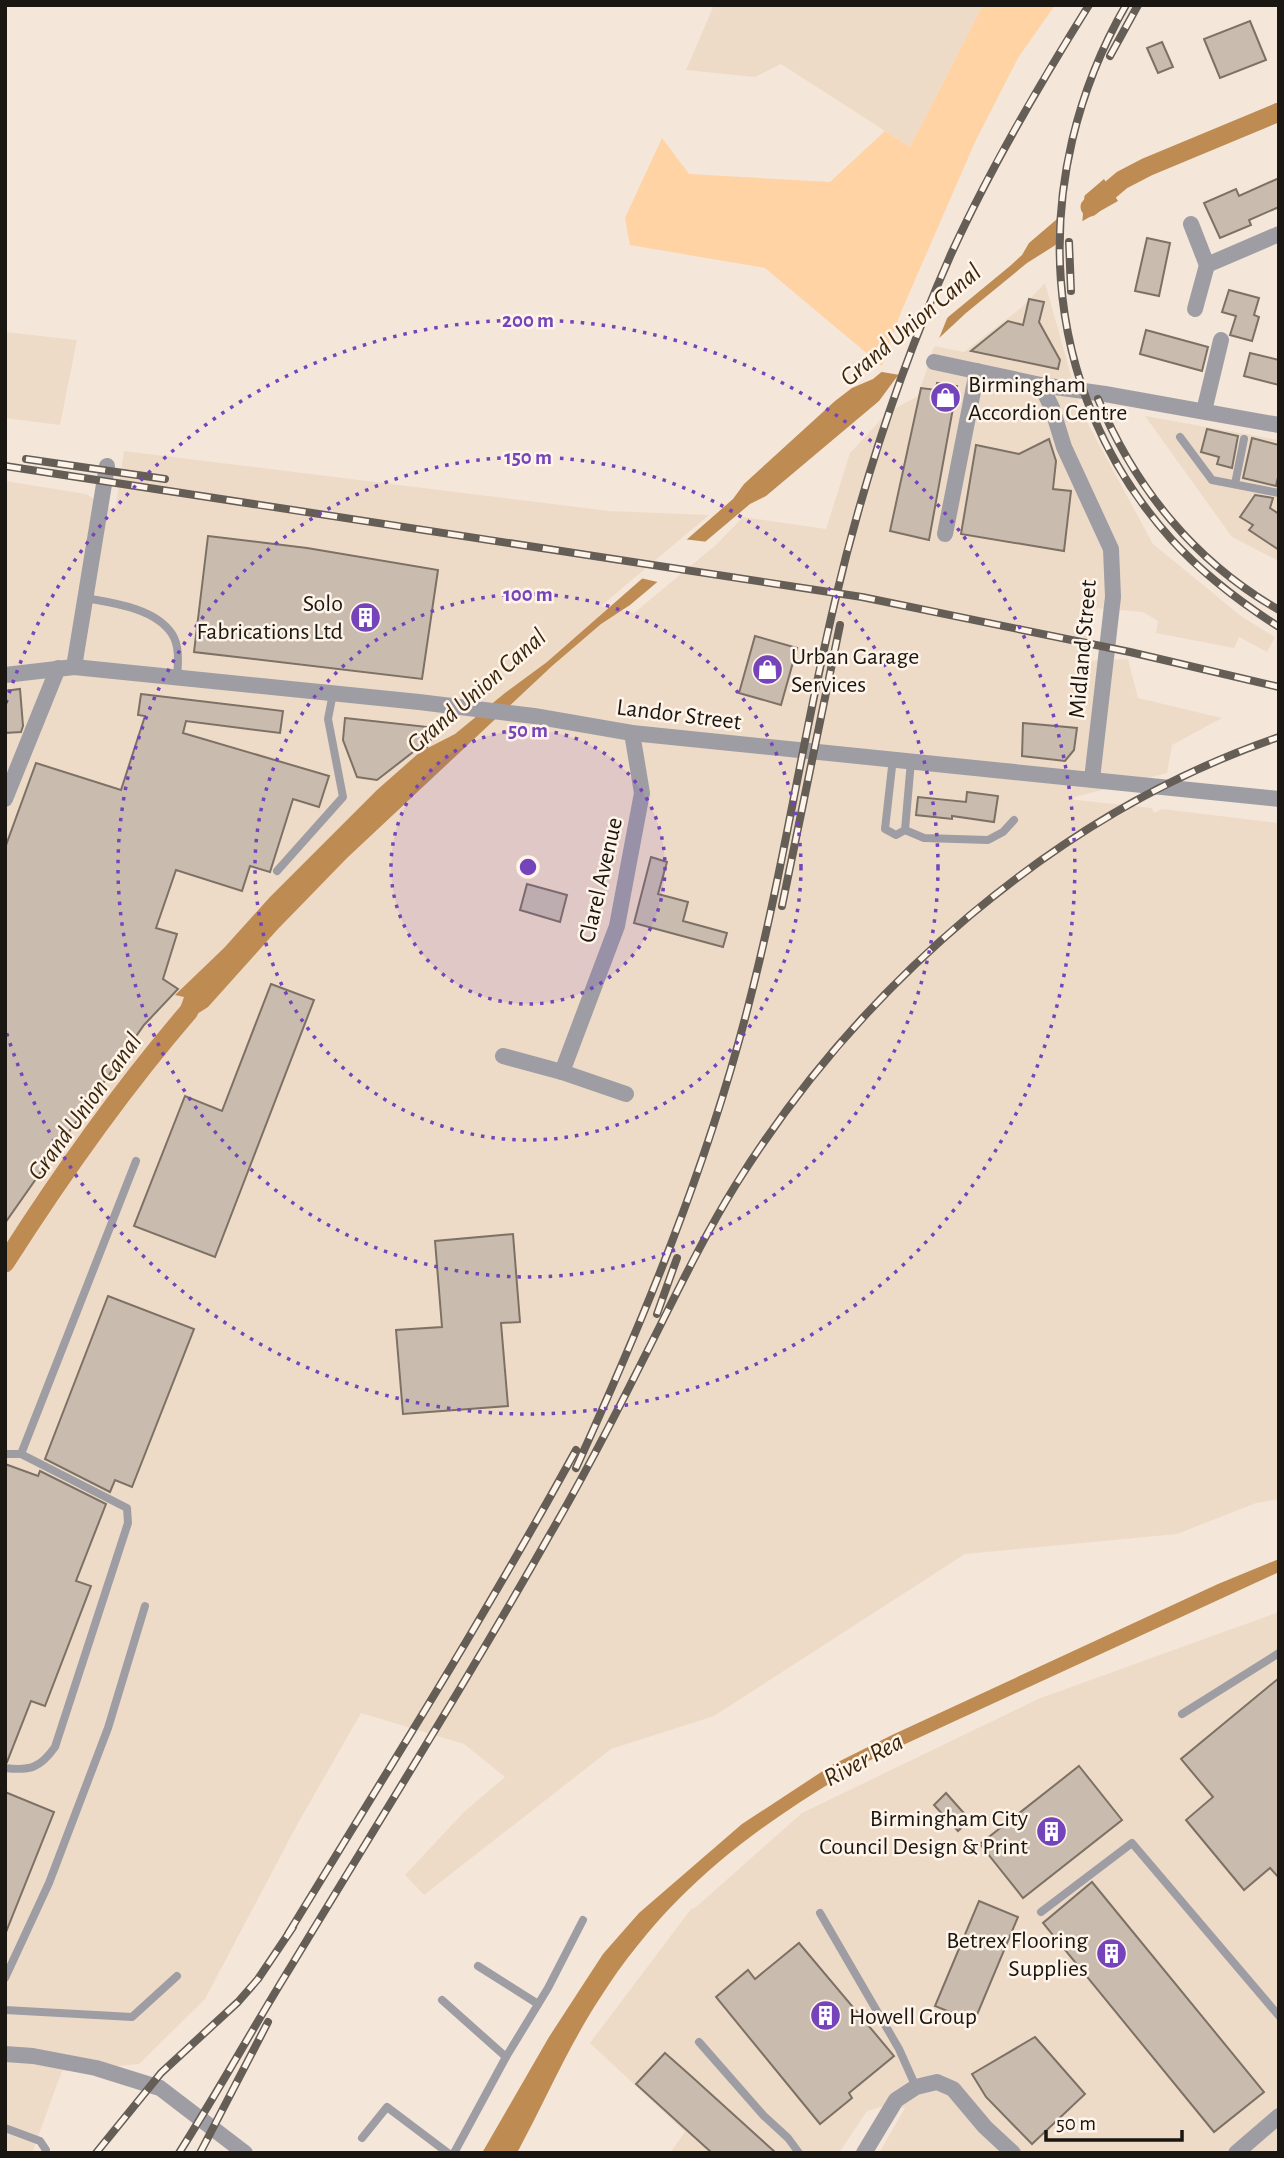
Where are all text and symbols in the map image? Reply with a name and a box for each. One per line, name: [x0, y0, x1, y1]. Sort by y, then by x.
water label: Grand Union Canal: [835, 259, 986, 391]
text: 200 m: [502, 310, 554, 331]
place label: Birmingham Accordion Centre: [968, 373, 1127, 425]
shop icon: Birmingham Accordion Centre: [928, 381, 962, 415]
text: 150 m: [504, 447, 552, 468]
street label: Midland Street: [1065, 578, 1101, 719]
text: 100 m: [503, 584, 553, 605]
place label: Solo Fabrications Ltd: [197, 592, 343, 644]
building icon: Solo Fabrications Ltd: [349, 600, 383, 634]
water label: Grand Union Canal: [402, 624, 551, 758]
place label: Urban Garage Services: [791, 645, 919, 697]
shop icon: Urban Garage Services: [751, 653, 785, 687]
street label: Landor Street: [615, 695, 743, 735]
text: 50 m: [508, 720, 548, 741]
street label: Clarel Avenue: [575, 815, 627, 945]
centre of rings: [516, 855, 540, 879]
water label: Grand Union Canal: [23, 1028, 147, 1185]
water label: River Rea: [819, 1728, 907, 1791]
place label: Birmingham City Council Design & Print: [819, 1807, 1028, 1859]
building icon: Birmingham City Council Design & Print: [1034, 1815, 1068, 1849]
place label: Betrex Flooring Supplies: [946, 1929, 1088, 1981]
building icon: Betrex Flooring Supplies: [1094, 1937, 1128, 1971]
building icon: Howell Group: [809, 1999, 843, 2033]
place label: Howell Group: [849, 2005, 977, 2029]
scale bar: [1046, 2098, 1182, 2142]
text: 50 m: [1056, 2113, 1096, 2134]

